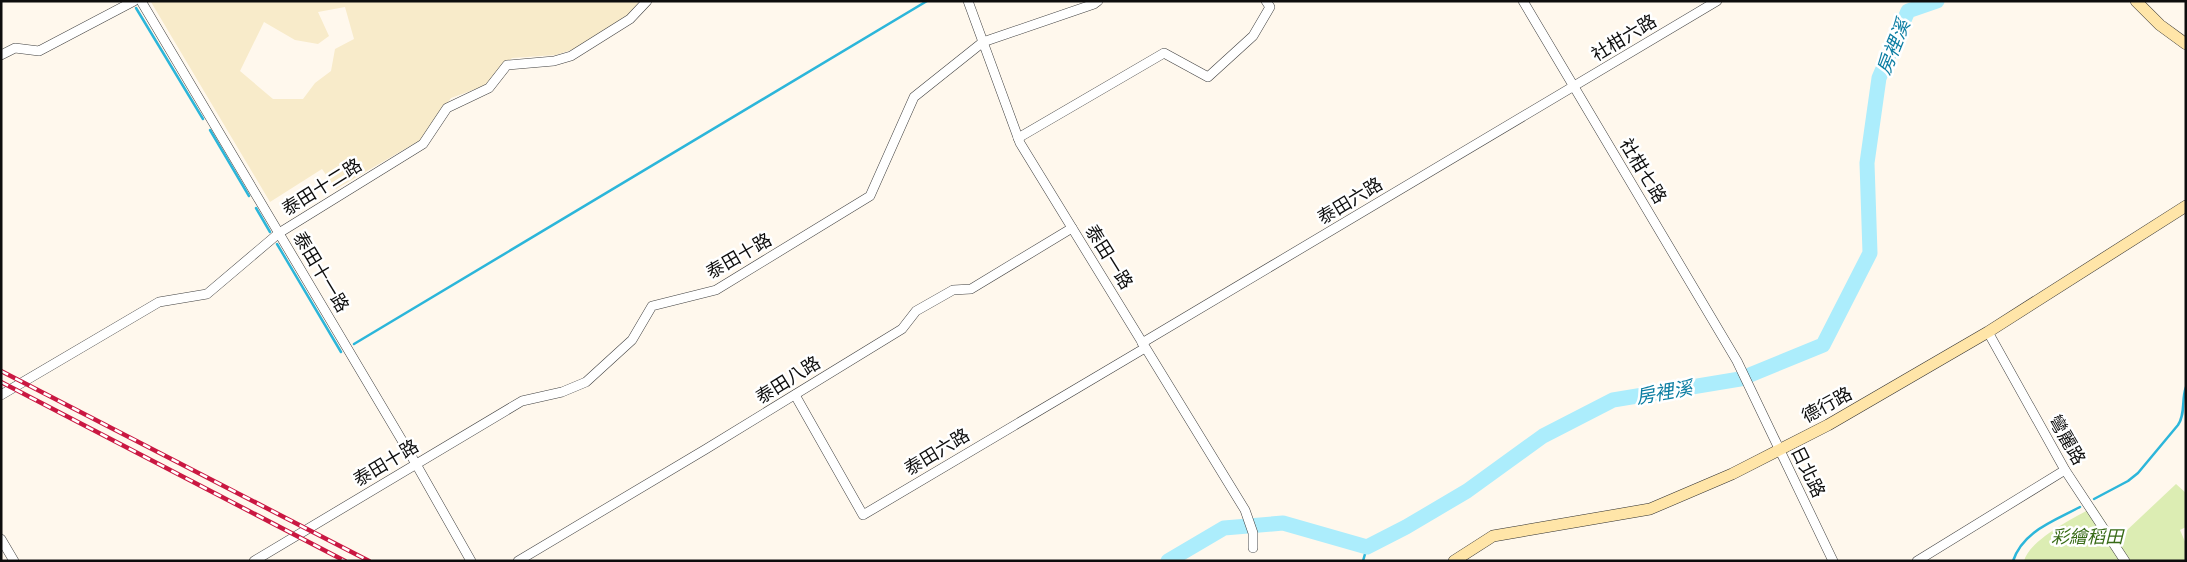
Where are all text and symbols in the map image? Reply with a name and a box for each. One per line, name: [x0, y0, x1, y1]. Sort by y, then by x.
street label: 社柑六路: [1587, 9, 1661, 66]
water label: 房裡溪: [1871, 13, 1916, 78]
street label: 社柑七路: [1615, 134, 1672, 208]
street label: 泰田十二路: [277, 153, 366, 220]
street label: 泰田六路: [1313, 172, 1387, 229]
street label: 泰田一路: [1081, 220, 1138, 293]
street label: 泰田十一路: [288, 227, 354, 316]
street label: 泰田十路: [702, 228, 776, 284]
street label: 泰田八路: [751, 351, 824, 408]
water label: 房裡溪: [1634, 375, 1697, 409]
street label: 德行路: [1798, 381, 1856, 428]
street label: 彎麗路: [2044, 411, 2091, 469]
street label: 泰田六路: [900, 423, 974, 480]
street label: 泰田十路: [349, 434, 423, 491]
street label: 日北路: [1786, 442, 1831, 501]
park label: 彩繪稻田: [2051, 525, 2125, 548]

